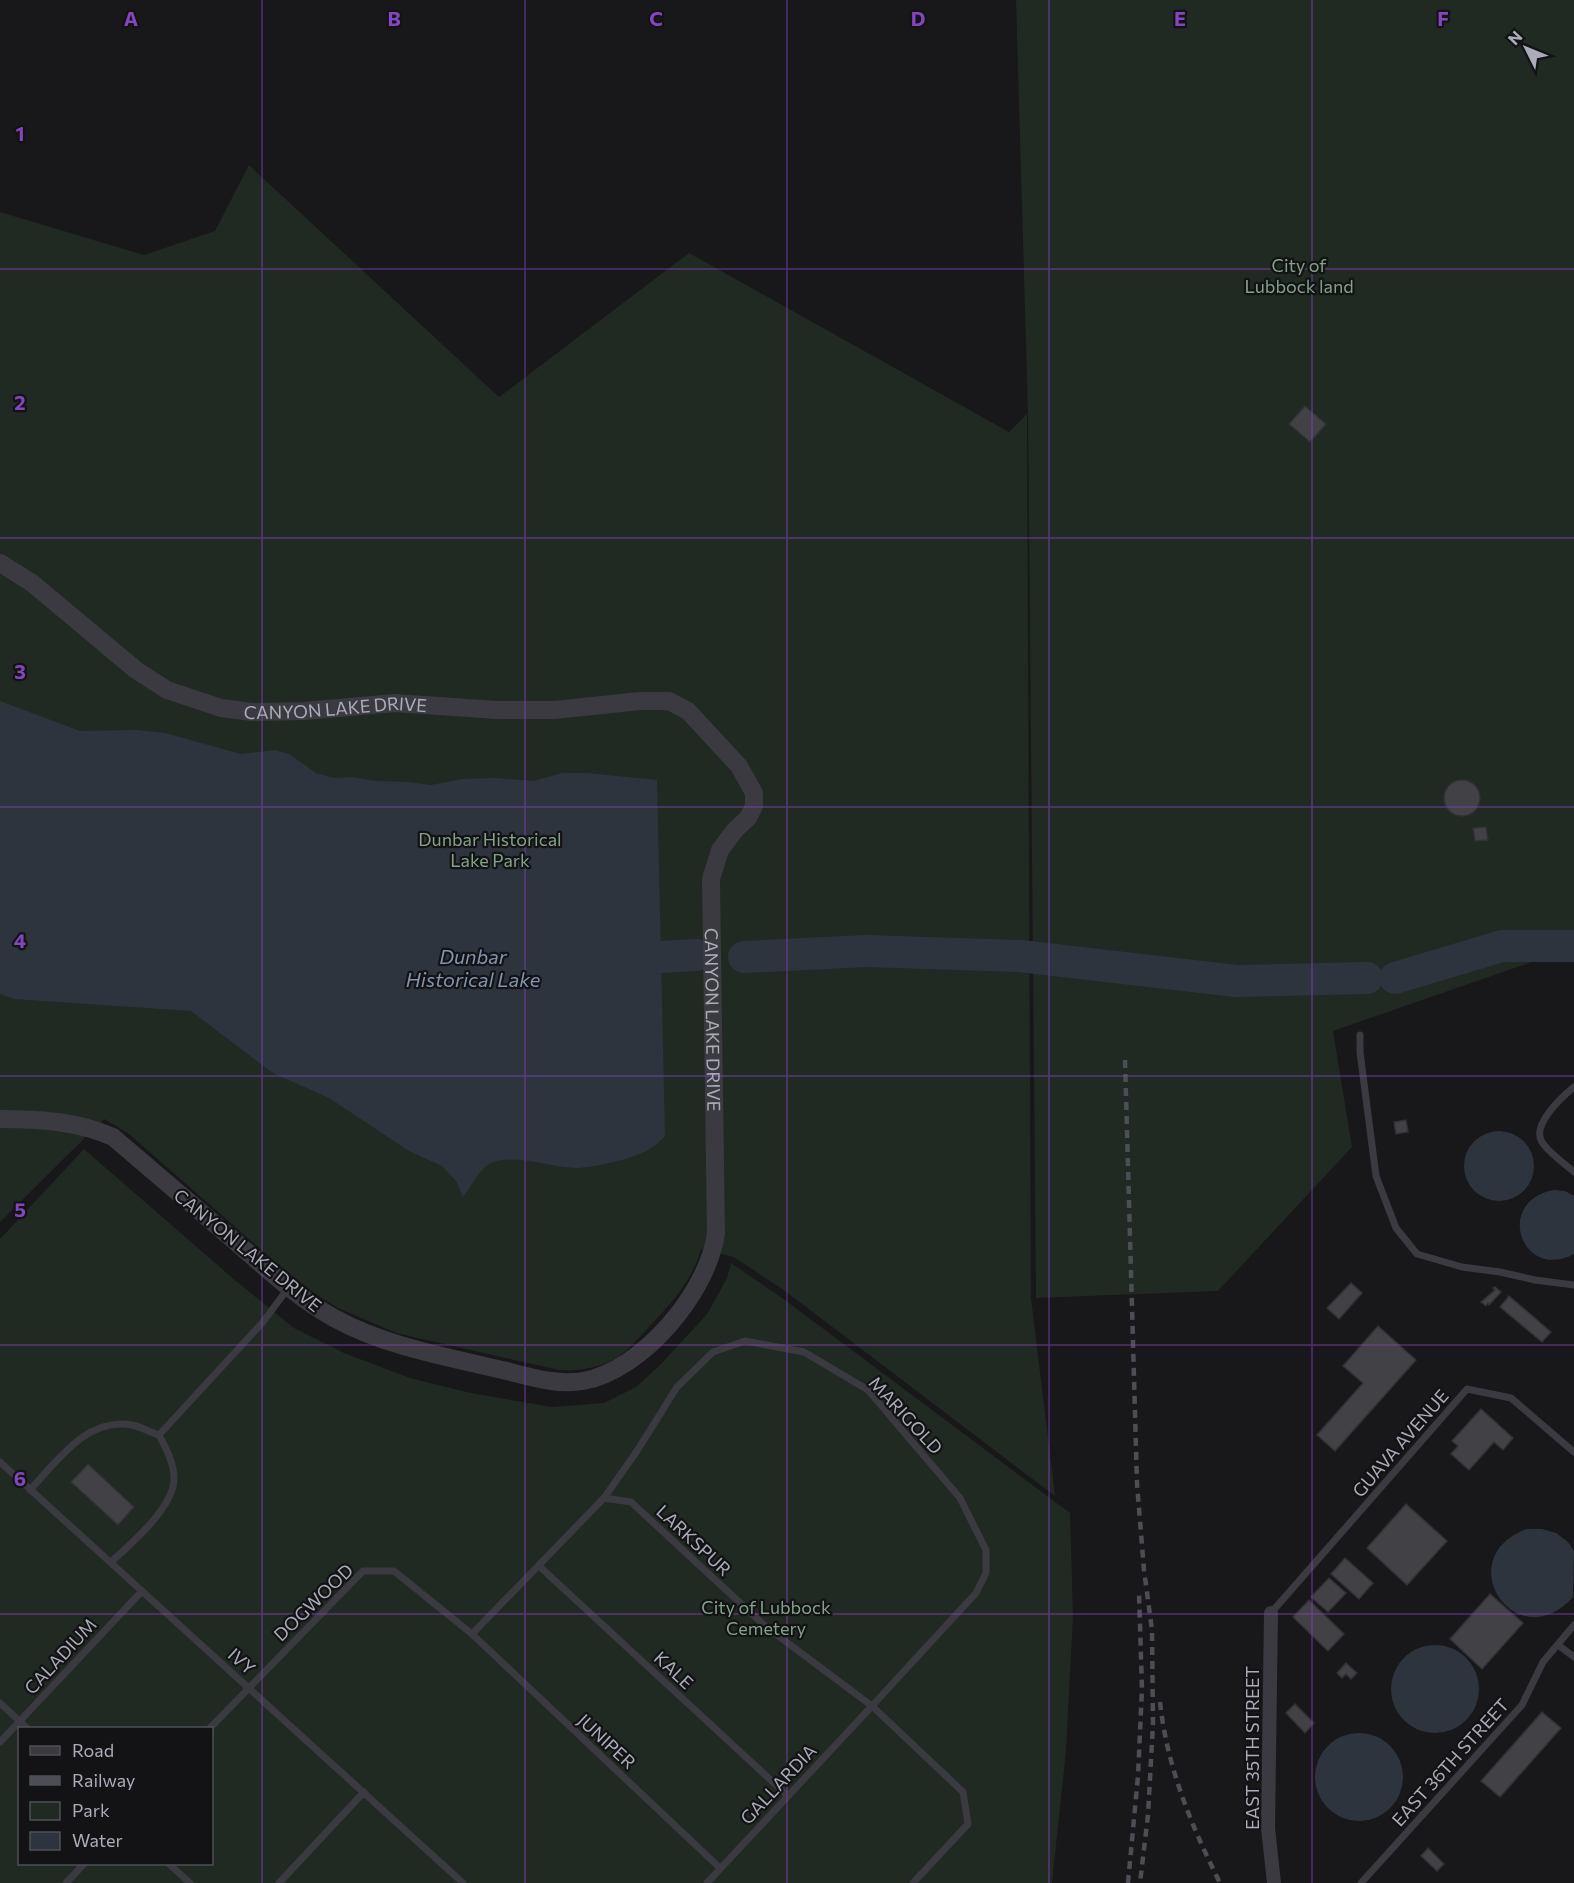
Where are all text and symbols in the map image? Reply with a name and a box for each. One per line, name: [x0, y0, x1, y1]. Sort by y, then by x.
text: A: [124, 6, 138, 30]
text: B: [387, 6, 401, 30]
text: C: [649, 6, 663, 30]
text: D: [911, 6, 925, 30]
text: E: [1174, 6, 1186, 30]
text: F: [1437, 6, 1449, 30]
north arrow: [1496, 18, 1556, 78]
text: N: [1504, 27, 1526, 48]
text: 1: [15, 121, 25, 145]
park label: City of Lubbock land: [1244, 254, 1354, 297]
text: 2: [14, 390, 26, 414]
text: 3: [14, 659, 26, 683]
street label: CANYON LAKE DRIVE: [243, 692, 428, 723]
park label: Dunbar Historical Lake Park: [418, 828, 562, 871]
text: 4: [14, 928, 26, 952]
street label: CANYON LAKE DRIVE: [701, 928, 725, 1112]
water label: Dunbar Historical Lake: [406, 944, 541, 991]
street label: CANYON LAKE DRIVE: [170, 1184, 326, 1316]
text: 5: [14, 1197, 26, 1221]
street label: MARIGOLD: [864, 1372, 948, 1458]
street label: GUAVA AVENUE: [1347, 1385, 1453, 1501]
text: 6: [14, 1466, 26, 1490]
street label: LARKSPUR: [652, 1500, 736, 1580]
street label: DOGWOOD: [269, 1559, 357, 1645]
park label: City of Lubbock Cemetery: [701, 1596, 831, 1639]
street label: CALADIUM: [19, 1613, 101, 1699]
street label: IVY: [224, 1643, 260, 1679]
street label: KALE: [650, 1646, 698, 1694]
street label: EAST 35TH STREET: [1241, 1666, 1263, 1830]
street label: EAST 36TH STREET: [1387, 1694, 1513, 1830]
street label: JUNIPER: [574, 1709, 640, 1773]
legend: [18, 1727, 213, 1865]
text: Road: [72, 1739, 114, 1761]
street label: GALLARDIA: [735, 1739, 821, 1829]
text: Railway: [72, 1769, 135, 1791]
text: Park: [72, 1799, 110, 1821]
text: Water: [72, 1829, 123, 1851]

